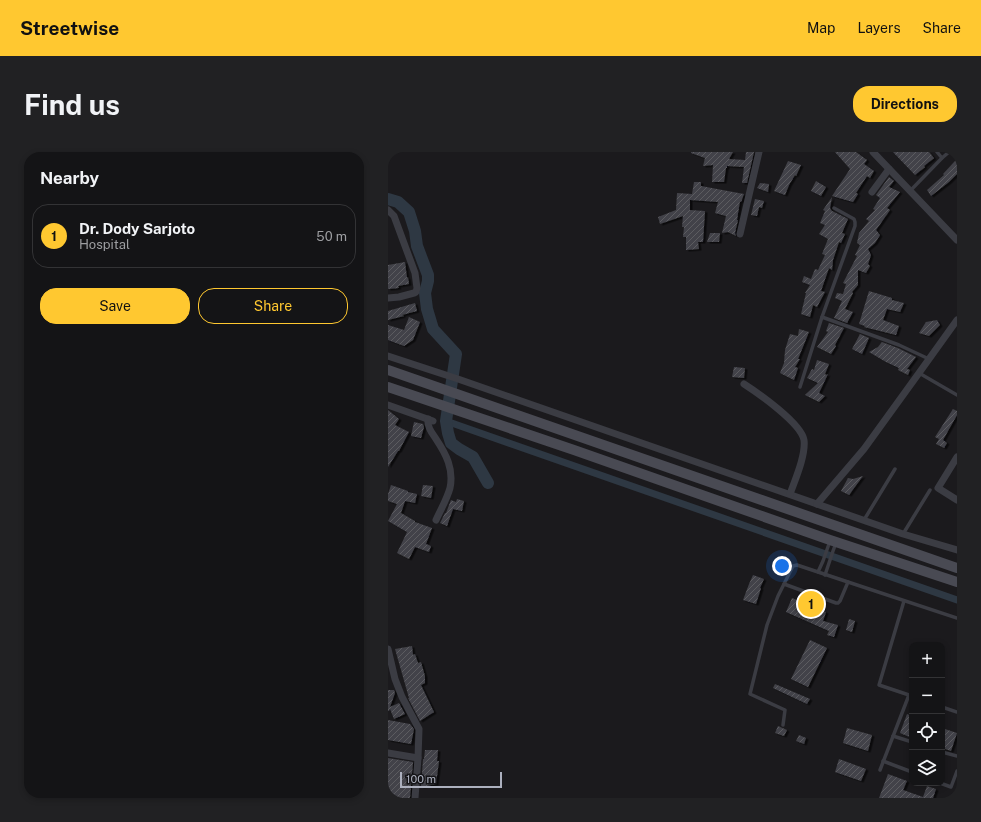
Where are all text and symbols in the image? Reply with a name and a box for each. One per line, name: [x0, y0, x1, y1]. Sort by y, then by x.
text: Streetwise: [20, 17, 119, 39]
text: Map: [807, 20, 835, 36]
text: Layers: [857, 20, 901, 36]
text: Share: [923, 20, 961, 36]
button: Directions: [853, 86, 957, 122]
text: Find us: [24, 88, 120, 121]
text: Nearby: [40, 168, 99, 188]
text: Dr. Dody Sarjoto: [79, 220, 195, 237]
text: 1: [51, 229, 57, 244]
text: 50 m: [316, 229, 347, 244]
text: Hospital: [79, 237, 130, 252]
button: Save: [40, 288, 190, 324]
button: Share: [198, 288, 348, 324]
your location: [772, 556, 792, 576]
pin: 1: [798, 589, 824, 619]
map controls: [909, 642, 945, 786]
button: +: [909, 642, 945, 678]
button: −: [909, 678, 945, 714]
button: locate: [909, 714, 945, 750]
button: layers: [909, 750, 945, 786]
scale bar: [400, 770, 502, 789]
text: 100 m: [406, 773, 436, 785]

